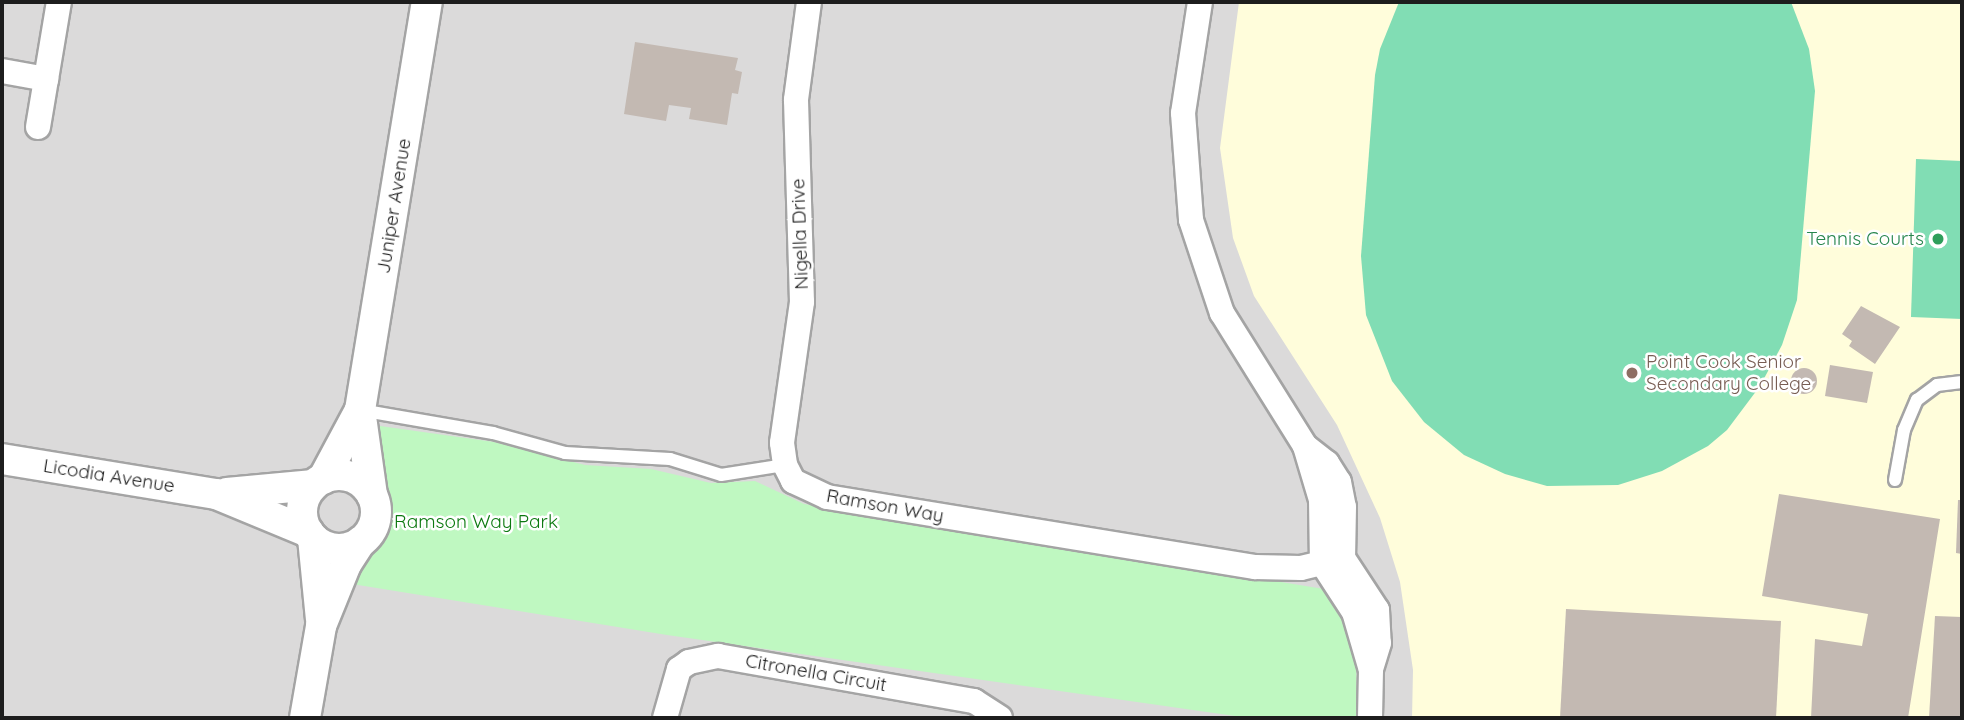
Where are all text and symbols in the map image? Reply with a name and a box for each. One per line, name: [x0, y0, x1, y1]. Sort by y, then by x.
street label: Juniper Avenue: [372, 137, 416, 275]
street label: Nigella Drive: [787, 178, 813, 290]
place label: Tennis Courts: [1806, 228, 1924, 250]
marker: Tennis Courts: [1930, 231, 1946, 247]
place label: Point Cook Senior Secondary College: [1646, 351, 1811, 395]
marker: Point Cook Senior Secondary College: [1624, 365, 1640, 381]
street label: Licodia Avenue: [42, 454, 176, 498]
street label: Ramson Way: [825, 484, 945, 528]
park label: Ramson Way Park: [394, 511, 558, 533]
street label: Citronella Circuit: [744, 649, 888, 697]

